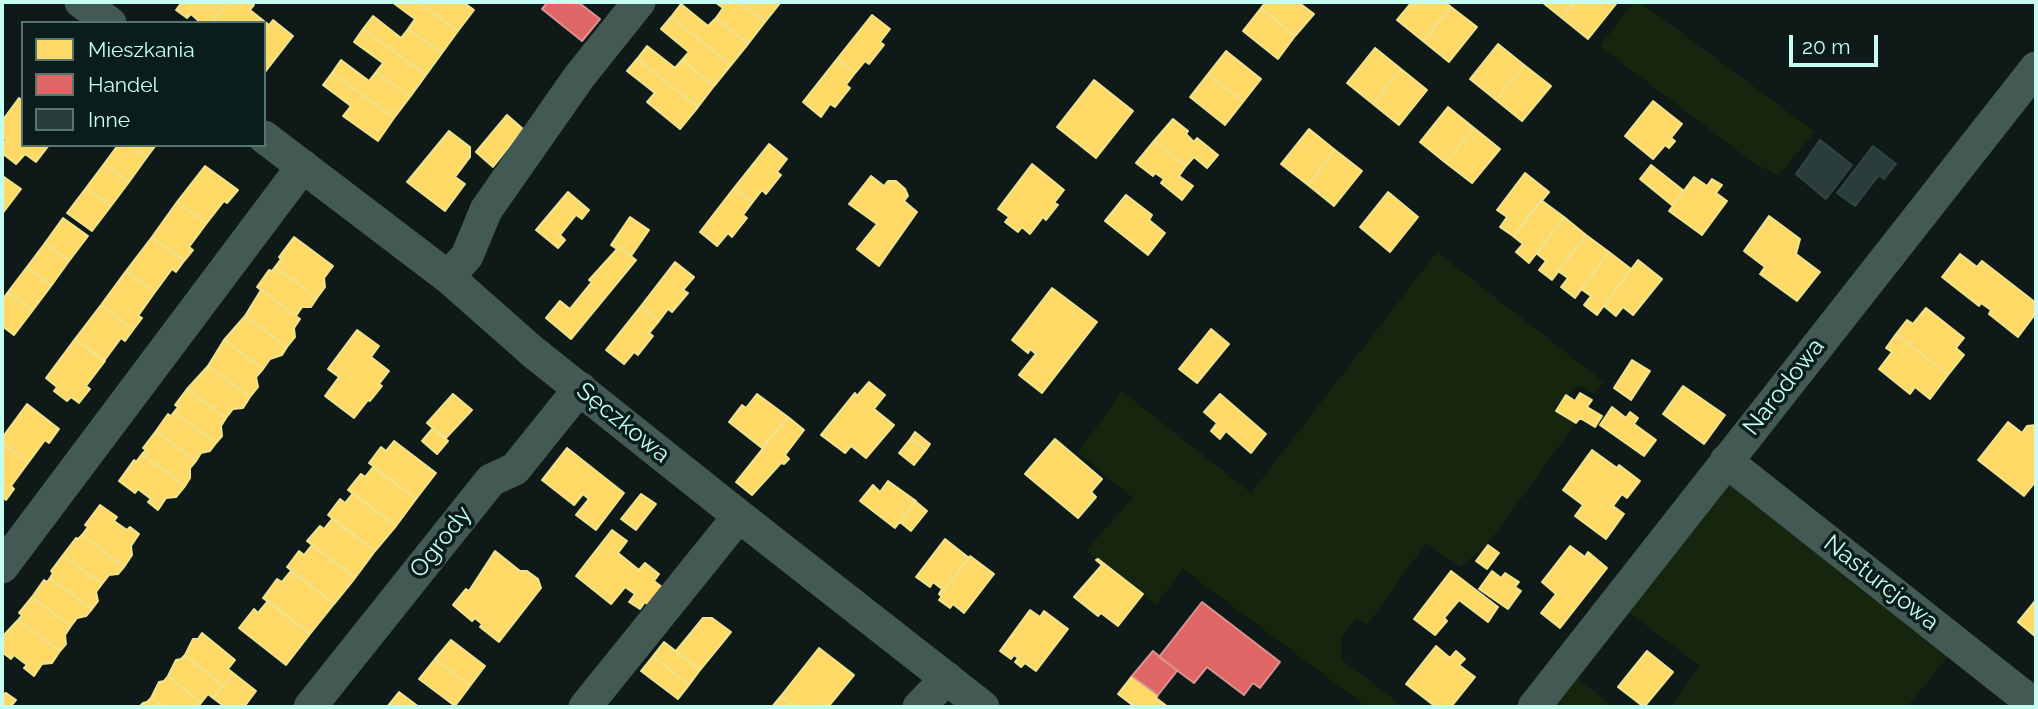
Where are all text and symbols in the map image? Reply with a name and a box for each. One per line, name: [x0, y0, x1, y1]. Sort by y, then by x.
legend: [21, 21, 266, 147]
scale bar: [1793, 21, 1882, 65]
text: 20 m: [1802, 34, 1850, 59]
text: Mieszkania: [88, 37, 195, 62]
text: Handel: [88, 72, 158, 97]
text: Inne: [88, 107, 130, 132]
street label: Narodowa: [1737, 333, 1831, 441]
street label: Sęczkowa: [570, 377, 676, 469]
street label: Ogrody: [404, 500, 478, 584]
street label: Nasturcjowa: [1818, 529, 1944, 637]

